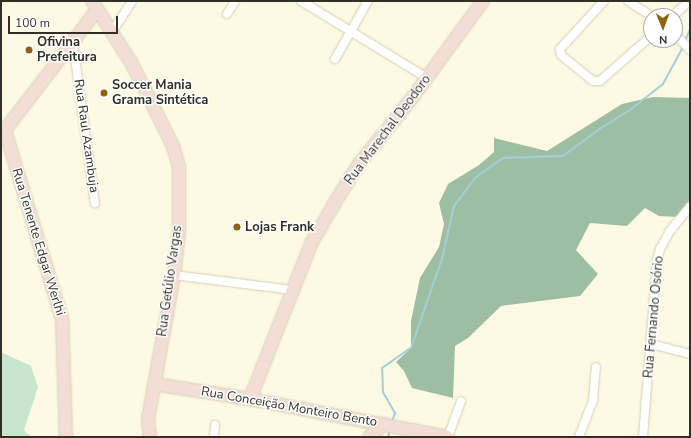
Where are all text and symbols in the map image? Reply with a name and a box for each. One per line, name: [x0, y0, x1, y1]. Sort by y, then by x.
scale bar: [10, 8, 120, 34]
north arrow: [643, 8, 683, 48]
text: 100 m: [15, 15, 50, 31]
text: N: [659, 32, 667, 47]
place label: Ofivina Prefeitura: [37, 35, 97, 66]
marker: Ofivina Prefeitura: [24, 45, 34, 55]
street label: Rua Marechal Deodoro: [342, 72, 434, 188]
street label: Rua Raul Azambuja: [70, 78, 102, 194]
place label: Soccer Mania Grama Sintética: [112, 78, 208, 109]
marker: Soccer Mania Grama Sintética: [99, 88, 109, 98]
street label: Rua Tenente Edgar Werlhi: [8, 166, 68, 318]
place label: Lojas Frank: [245, 219, 314, 235]
marker: Lojas Frank: [232, 222, 242, 232]
street label: Rua Getúlio Vargas: [154, 224, 186, 338]
street label: Rua Fernando Osório: [641, 255, 667, 379]
street label: Rua Conceição Monteiro Bento: [200, 384, 378, 430]

